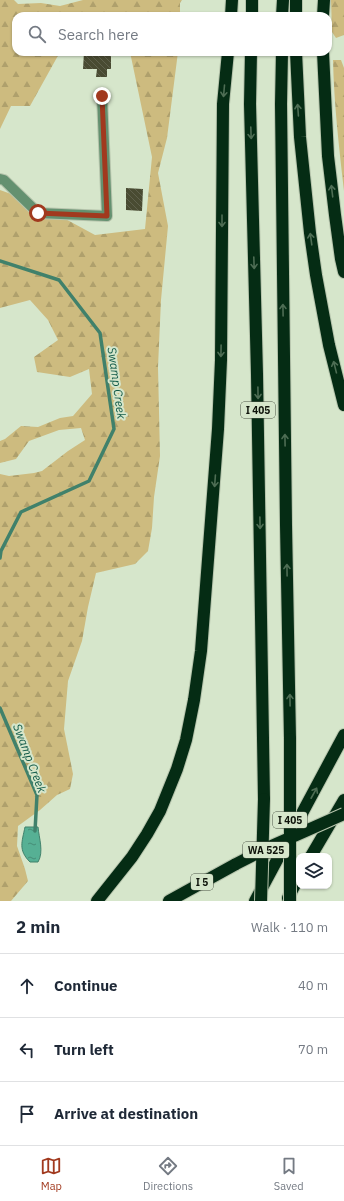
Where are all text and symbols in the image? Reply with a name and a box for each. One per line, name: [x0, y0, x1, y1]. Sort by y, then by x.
search box: [12, 12, 332, 56]
icon: search: [26, 23, 48, 45]
text: Search here: [58, 25, 138, 44]
one-way arrow: [220, 84, 228, 97]
route end: [93, 87, 111, 105]
one-way arrow: [295, 104, 302, 117]
one-way arrow: [247, 126, 255, 139]
one-way arrow: [328, 185, 336, 198]
route start: [29, 204, 47, 222]
one-way arrow: [218, 214, 226, 227]
one-way arrow: [307, 233, 315, 246]
one-way arrow: [251, 256, 258, 269]
one-way arrow: [279, 304, 287, 317]
one-way arrow: [217, 344, 225, 357]
water label: Swamp Creek: [105, 346, 130, 421]
one-way arrow: [330, 361, 338, 374]
one-way arrow: [254, 386, 262, 399]
road number: I 405: [241, 402, 275, 418]
one-way arrow: [281, 434, 289, 447]
one-way arrow: [211, 474, 218, 487]
one-way arrow: [256, 516, 264, 529]
one-way arrow: [283, 564, 291, 577]
one-way arrow: [286, 694, 294, 707]
water label: Swamp Creek: [10, 721, 50, 795]
one-way arrow: [310, 787, 318, 799]
road number: I 405: [273, 812, 307, 828]
road number: WA 525: [243, 842, 289, 858]
map controls: [296, 853, 332, 889]
button: layers: [296, 853, 332, 889]
road number: I 5: [191, 874, 213, 890]
text: 2 min: [16, 916, 60, 938]
text: Walk · 110 m: [251, 919, 328, 936]
icon: ahead: [16, 975, 38, 997]
text: Continue: [54, 976, 118, 995]
text: 40 m: [298, 977, 328, 994]
icon: left: [16, 1039, 38, 1061]
text: Turn left: [54, 1040, 114, 1059]
text: 70 m: [298, 1041, 328, 1058]
icon: arrive: [16, 1103, 38, 1125]
text: Arrive at destination: [54, 1104, 198, 1123]
tab: Map: [40, 1155, 62, 1193]
tab: Directions: [143, 1155, 193, 1193]
tab: Saved: [274, 1155, 304, 1193]

